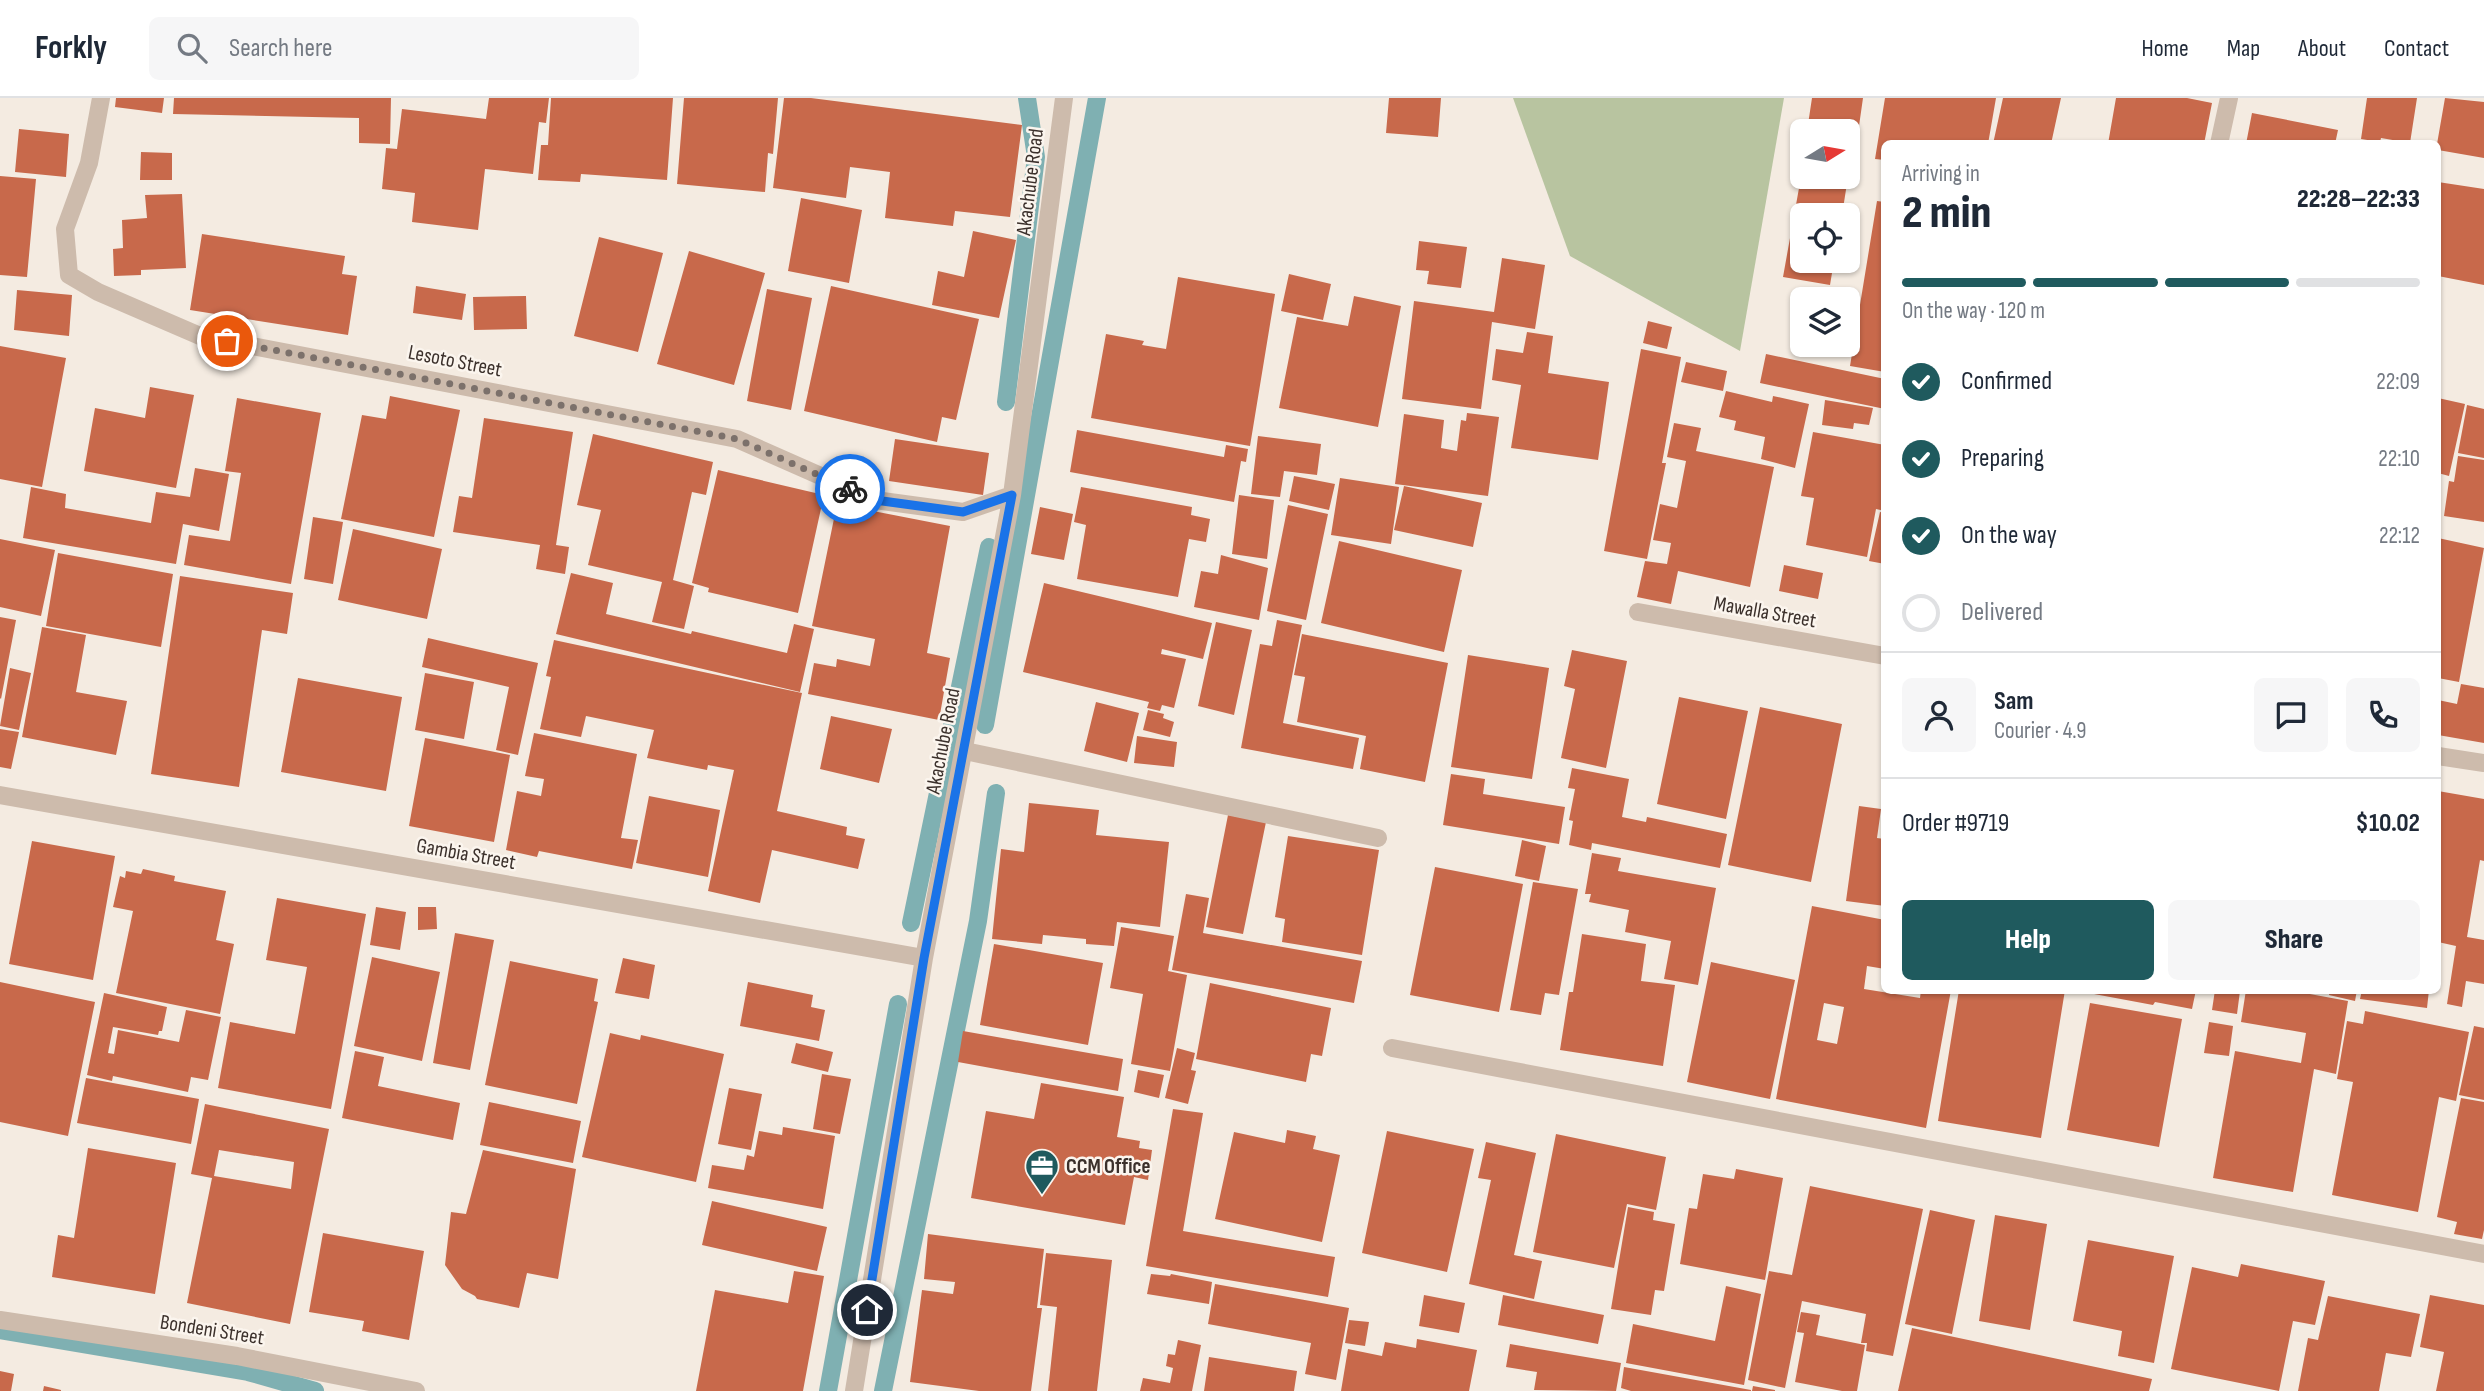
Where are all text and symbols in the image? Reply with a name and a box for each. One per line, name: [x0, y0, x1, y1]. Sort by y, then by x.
search box: [149, 17, 639, 80]
text: Forkly: [35, 28, 107, 68]
icon: search: [173, 29, 211, 67]
text: Search here: [229, 33, 332, 64]
text: Home: [2141, 34, 2189, 63]
text: Map: [2227, 34, 2260, 63]
text: About: [2298, 34, 2346, 63]
text: Contact: [2384, 34, 2449, 63]
north arrow: [1790, 119, 1860, 189]
map controls: [1790, 119, 1860, 357]
street label: Akachube Road: [1011, 127, 1049, 238]
text: Arriving in: [1902, 160, 1980, 188]
text: 22:28–22:33: [2297, 184, 2420, 215]
text: 2 min: [1902, 186, 1991, 241]
button: locate: [1790, 203, 1860, 273]
button: layers: [1790, 287, 1860, 357]
text: On the way · 120 m: [1902, 297, 2045, 325]
pin: [197, 311, 257, 371]
icon: bag: [208, 322, 246, 360]
street label: Lesoto Street: [406, 340, 504, 382]
icon: check: [1902, 363, 1940, 401]
text: Confirmed: [1961, 366, 2052, 397]
text: 22:09: [2376, 368, 2420, 396]
icon: check: [1902, 440, 1940, 478]
text: Preparing: [1961, 443, 2044, 474]
text: 22:10: [2378, 445, 2420, 473]
courier: [815, 454, 885, 524]
icon: bike: [831, 470, 869, 508]
icon: check: [1902, 517, 1940, 555]
text: On the way: [1961, 520, 2057, 551]
text: 22:12: [2379, 522, 2420, 550]
street label: Mawalla Street: [1712, 591, 1818, 633]
text: Delivered: [1961, 597, 2043, 628]
button: person: [1902, 678, 1976, 752]
button: chat: [2254, 678, 2328, 752]
button: phone: [2346, 678, 2420, 752]
street label: Akachube Road: [920, 686, 965, 797]
text: Sam: [1994, 686, 2034, 717]
text: Courier · 4.9: [1994, 717, 2086, 745]
text: Order #9719: [1902, 808, 2009, 839]
text: $10.02: [2356, 808, 2420, 839]
street label: Gambia Street: [414, 833, 518, 875]
button: Help: [1902, 900, 2154, 980]
button: Share: [2168, 900, 2420, 980]
office icon: CCM Office: [1023, 1147, 1061, 1196]
place label: CCM Office: [1066, 1154, 1150, 1179]
pin: [837, 1280, 897, 1340]
icon: home: [848, 1291, 886, 1329]
street label: Bondeni Street: [158, 1309, 266, 1351]

